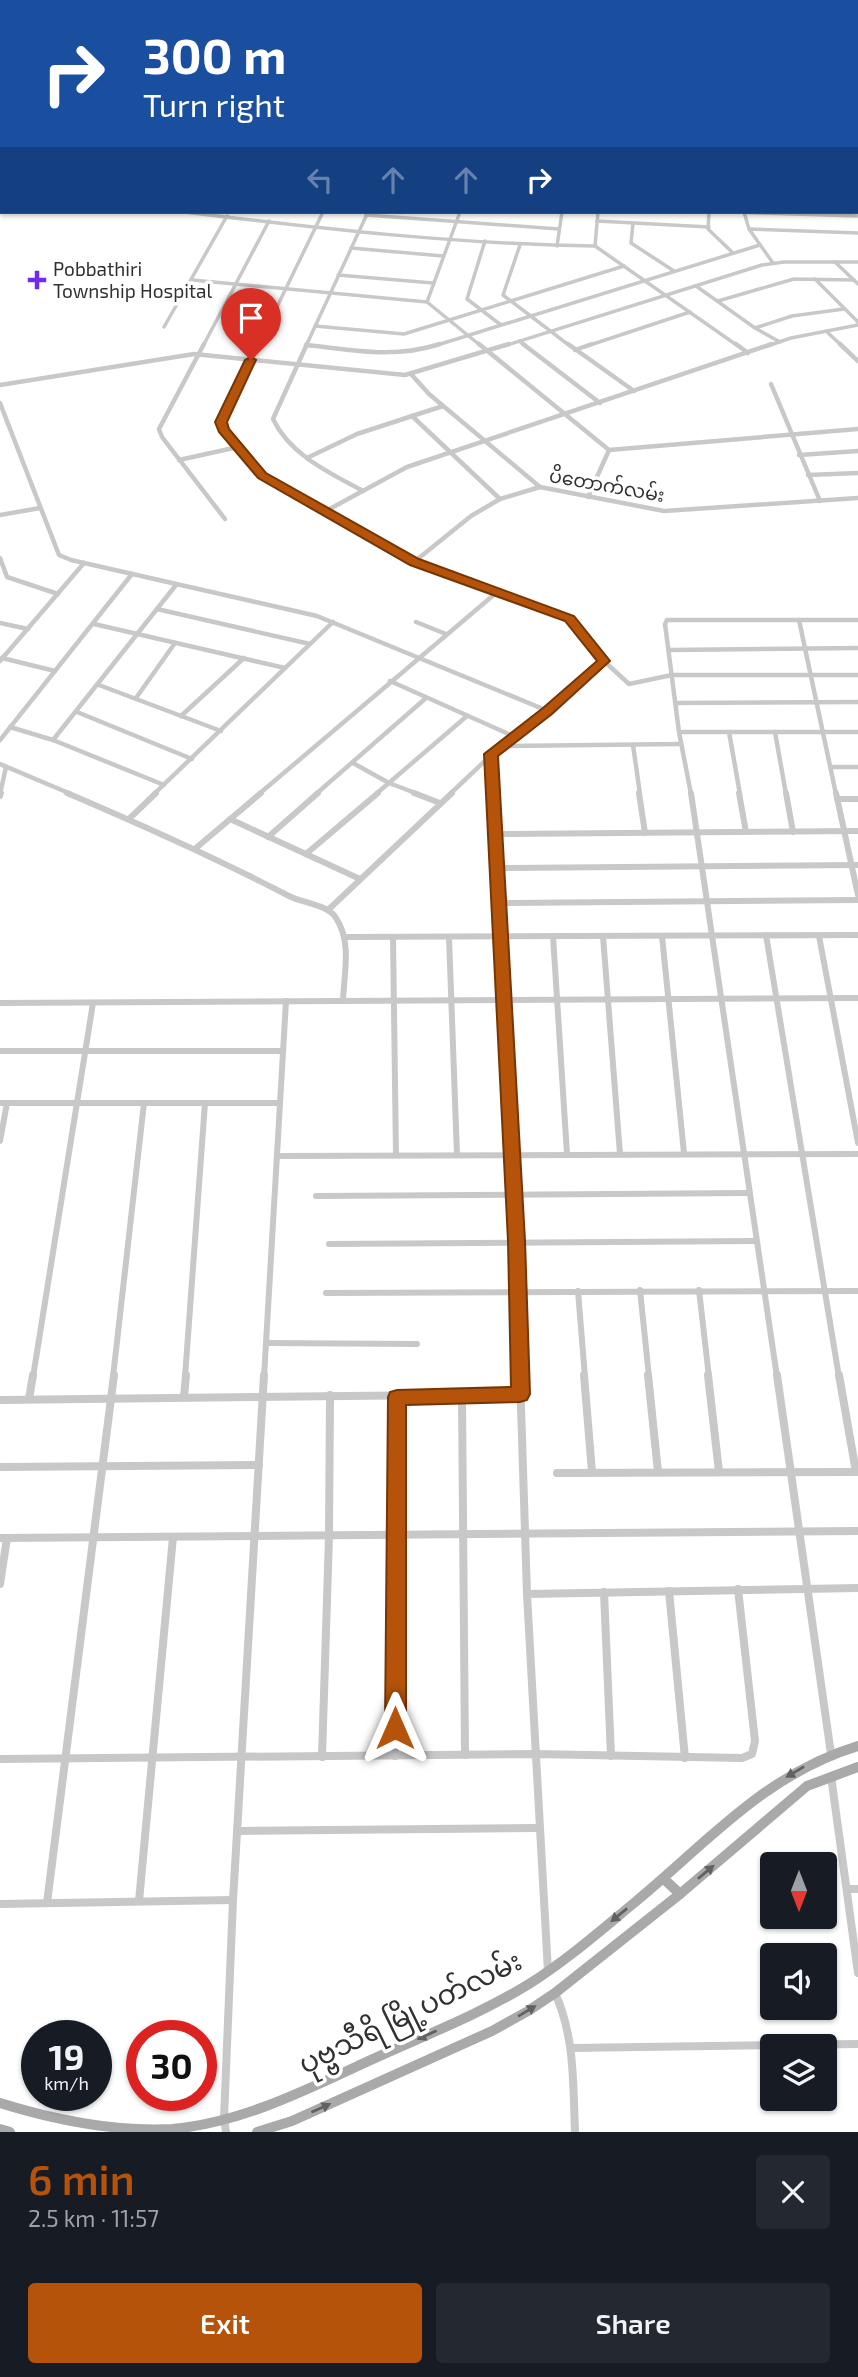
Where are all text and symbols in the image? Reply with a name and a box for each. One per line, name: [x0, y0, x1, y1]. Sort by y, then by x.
text: 300 m: [143, 25, 286, 84]
icon: right: [28, 28, 119, 119]
text: Turn right: [143, 85, 285, 123]
icon: left: [301, 161, 339, 199]
icon: ahead: [374, 161, 412, 199]
icon: ahead: [447, 161, 485, 199]
icon: right: [520, 161, 558, 199]
place label: Pobbathiri Township Hospital: [53, 257, 213, 302]
marker: Pobbathiri Township Hospital: [27, 270, 47, 290]
pin: [221, 288, 281, 360]
icon: arrive: [232, 299, 270, 337]
street label: ပိတောက်လမ်း: [548, 461, 667, 506]
position arrow: [358, 1691, 432, 1765]
one-way arrow: [786, 1766, 805, 1779]
north arrow: [760, 1852, 836, 1928]
map controls: [760, 1852, 837, 2111]
one-way arrow: [698, 1865, 715, 1880]
one-way arrow: [610, 1907, 627, 1922]
street label: ပုဗ္ဗသီရိ မြို့ပတ်လမ်း: [292, 1942, 530, 2087]
button: sound: [760, 1943, 837, 2020]
one-way arrow: [517, 2005, 536, 2018]
speed limit sign: 30: [126, 2020, 217, 2111]
one-way arrow: [417, 2029, 437, 2041]
button: layers: [760, 2034, 837, 2111]
text: 19: [49, 2035, 84, 2077]
text: km/h: [44, 2072, 89, 2094]
one-way arrow: [311, 2102, 331, 2114]
text: 6 min: [28, 2153, 135, 2203]
button: close: [756, 2155, 830, 2229]
text: 2.5 km · 11:57: [28, 2204, 159, 2232]
button: Exit: [28, 2283, 422, 2363]
button: Share: [436, 2283, 830, 2363]

